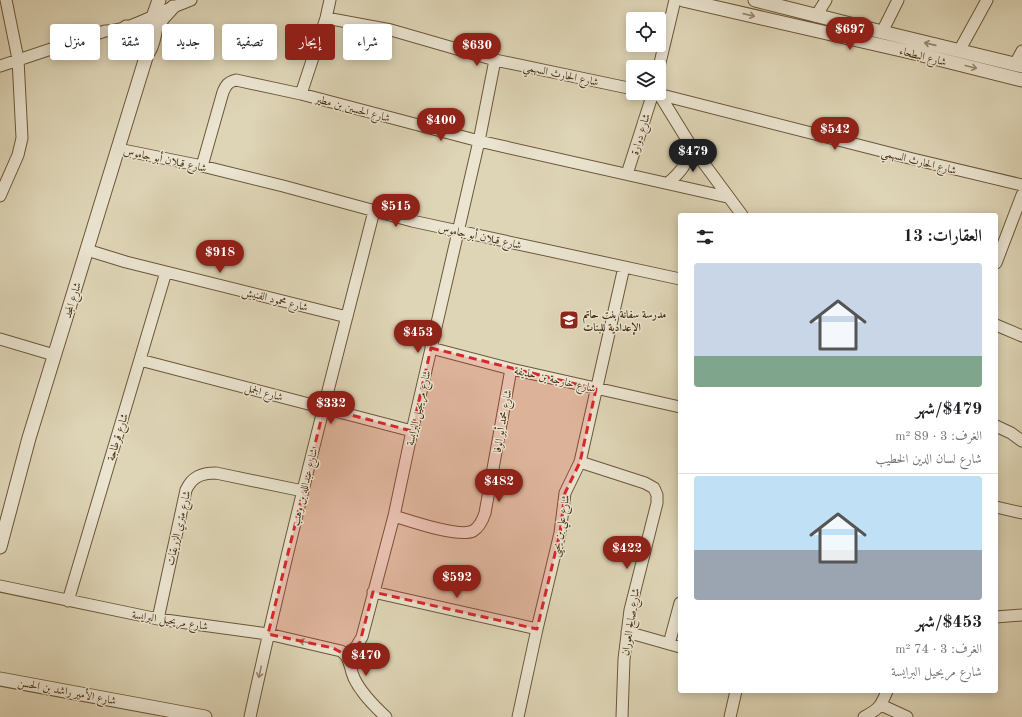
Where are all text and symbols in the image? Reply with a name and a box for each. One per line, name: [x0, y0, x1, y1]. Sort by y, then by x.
map controls: [626, 12, 666, 100]
button: locate: [626, 12, 666, 52]
one-way arrow: [742, 12, 755, 20]
pin: $697: [826, 17, 874, 51]
text: $697: [835, 23, 865, 36]
chip: منزل: [50, 24, 100, 60]
chip: شقة: [108, 24, 154, 60]
chip: جديد: [162, 24, 214, 60]
chip: تصفية: [222, 24, 277, 60]
chip: إيجار: [285, 24, 335, 60]
chip: شراء: [343, 24, 392, 60]
pin: $630: [453, 33, 501, 67]
text: $630: [462, 39, 492, 52]
one-way arrow: [923, 39, 936, 47]
street label: شارع البطحاء: [897, 46, 947, 71]
button: layers: [626, 60, 666, 100]
street label: شارع الحارث السهمي: [521, 62, 599, 93]
one-way arrow: [964, 64, 977, 72]
street label: شارع الحسين بن مطير: [312, 94, 391, 128]
pin: $400: [417, 108, 465, 142]
street label: شارع دوارة: [630, 113, 656, 157]
text: $400: [426, 114, 456, 127]
pin: $542: [811, 117, 859, 151]
text: $542: [820, 123, 850, 136]
pin: $479: [669, 139, 717, 173]
street label: شارع قبلان أبو جاموس: [121, 142, 208, 178]
text: $479: [678, 145, 708, 158]
street label: شارع الحارث السهمي: [879, 148, 957, 181]
pin: $515: [372, 194, 420, 228]
text: $515: [381, 200, 411, 213]
street label: شارع قبلان أبو جاموس: [436, 219, 523, 255]
icon: filters: [694, 226, 716, 248]
text: العقارات: 13: [903, 228, 982, 245]
pin: $918: [196, 240, 244, 274]
text: $918: [205, 246, 235, 259]
street label: شارع المجد: [62, 281, 87, 320]
street label: شارع محمود الفنيش: [240, 287, 309, 317]
icon: home: [802, 289, 874, 361]
school or university icon: مدرسة سفانة بنت حاتم الإعدادية للبنات: [558, 309, 580, 331]
place label: مدرسة سفانة بنت حاتم الإعدادية للبنات: [583, 309, 666, 335]
pin: $453: [394, 320, 442, 354]
text: $453: [403, 326, 433, 339]
street label: شارع خارجة بن حذيفة: [512, 366, 596, 398]
street label: شارع مريحيل البرايسة: [405, 370, 436, 448]
street label: شارع الجمل: [243, 383, 284, 407]
street label: شارع محمد أبو الوفا: [489, 388, 517, 454]
pin: $332: [307, 391, 355, 425]
text: $332: [316, 397, 346, 410]
text: $479/شهر: [915, 401, 982, 418]
street label: شارع قرطاجة: [106, 412, 134, 463]
text: الغرف: 3 · 89 m²: [895, 430, 982, 443]
street label: شارع عبدالله بن وهب: [291, 448, 323, 528]
text: شارع لسان الدين الخطيب: [875, 453, 982, 466]
pin: $482: [475, 469, 523, 503]
text: $482: [484, 475, 514, 488]
street label: شارع متري الزريقات: [165, 490, 196, 568]
street label: شارع علي بن يحيى: [551, 494, 576, 559]
icon: home: [802, 502, 874, 574]
pin: $422: [603, 536, 651, 570]
text: $422: [612, 542, 642, 555]
pin: $592: [433, 565, 481, 599]
text: $592: [442, 571, 472, 584]
street label: شارع صالح العوران: [621, 588, 645, 657]
street label: شارع مريحيل البرايسة: [131, 610, 209, 636]
text: $453/شهر: [915, 614, 982, 631]
one-way arrow: [298, 637, 311, 645]
pin: $470: [342, 643, 390, 677]
text: الغرف: 3 · 74 m²: [895, 643, 982, 656]
text: $470: [351, 649, 381, 662]
one-way arrow: [256, 665, 264, 678]
text: شارع مريحيل البرايسة: [891, 666, 982, 679]
street label: شارع الأمير راشد بن الحسن: [16, 674, 118, 710]

